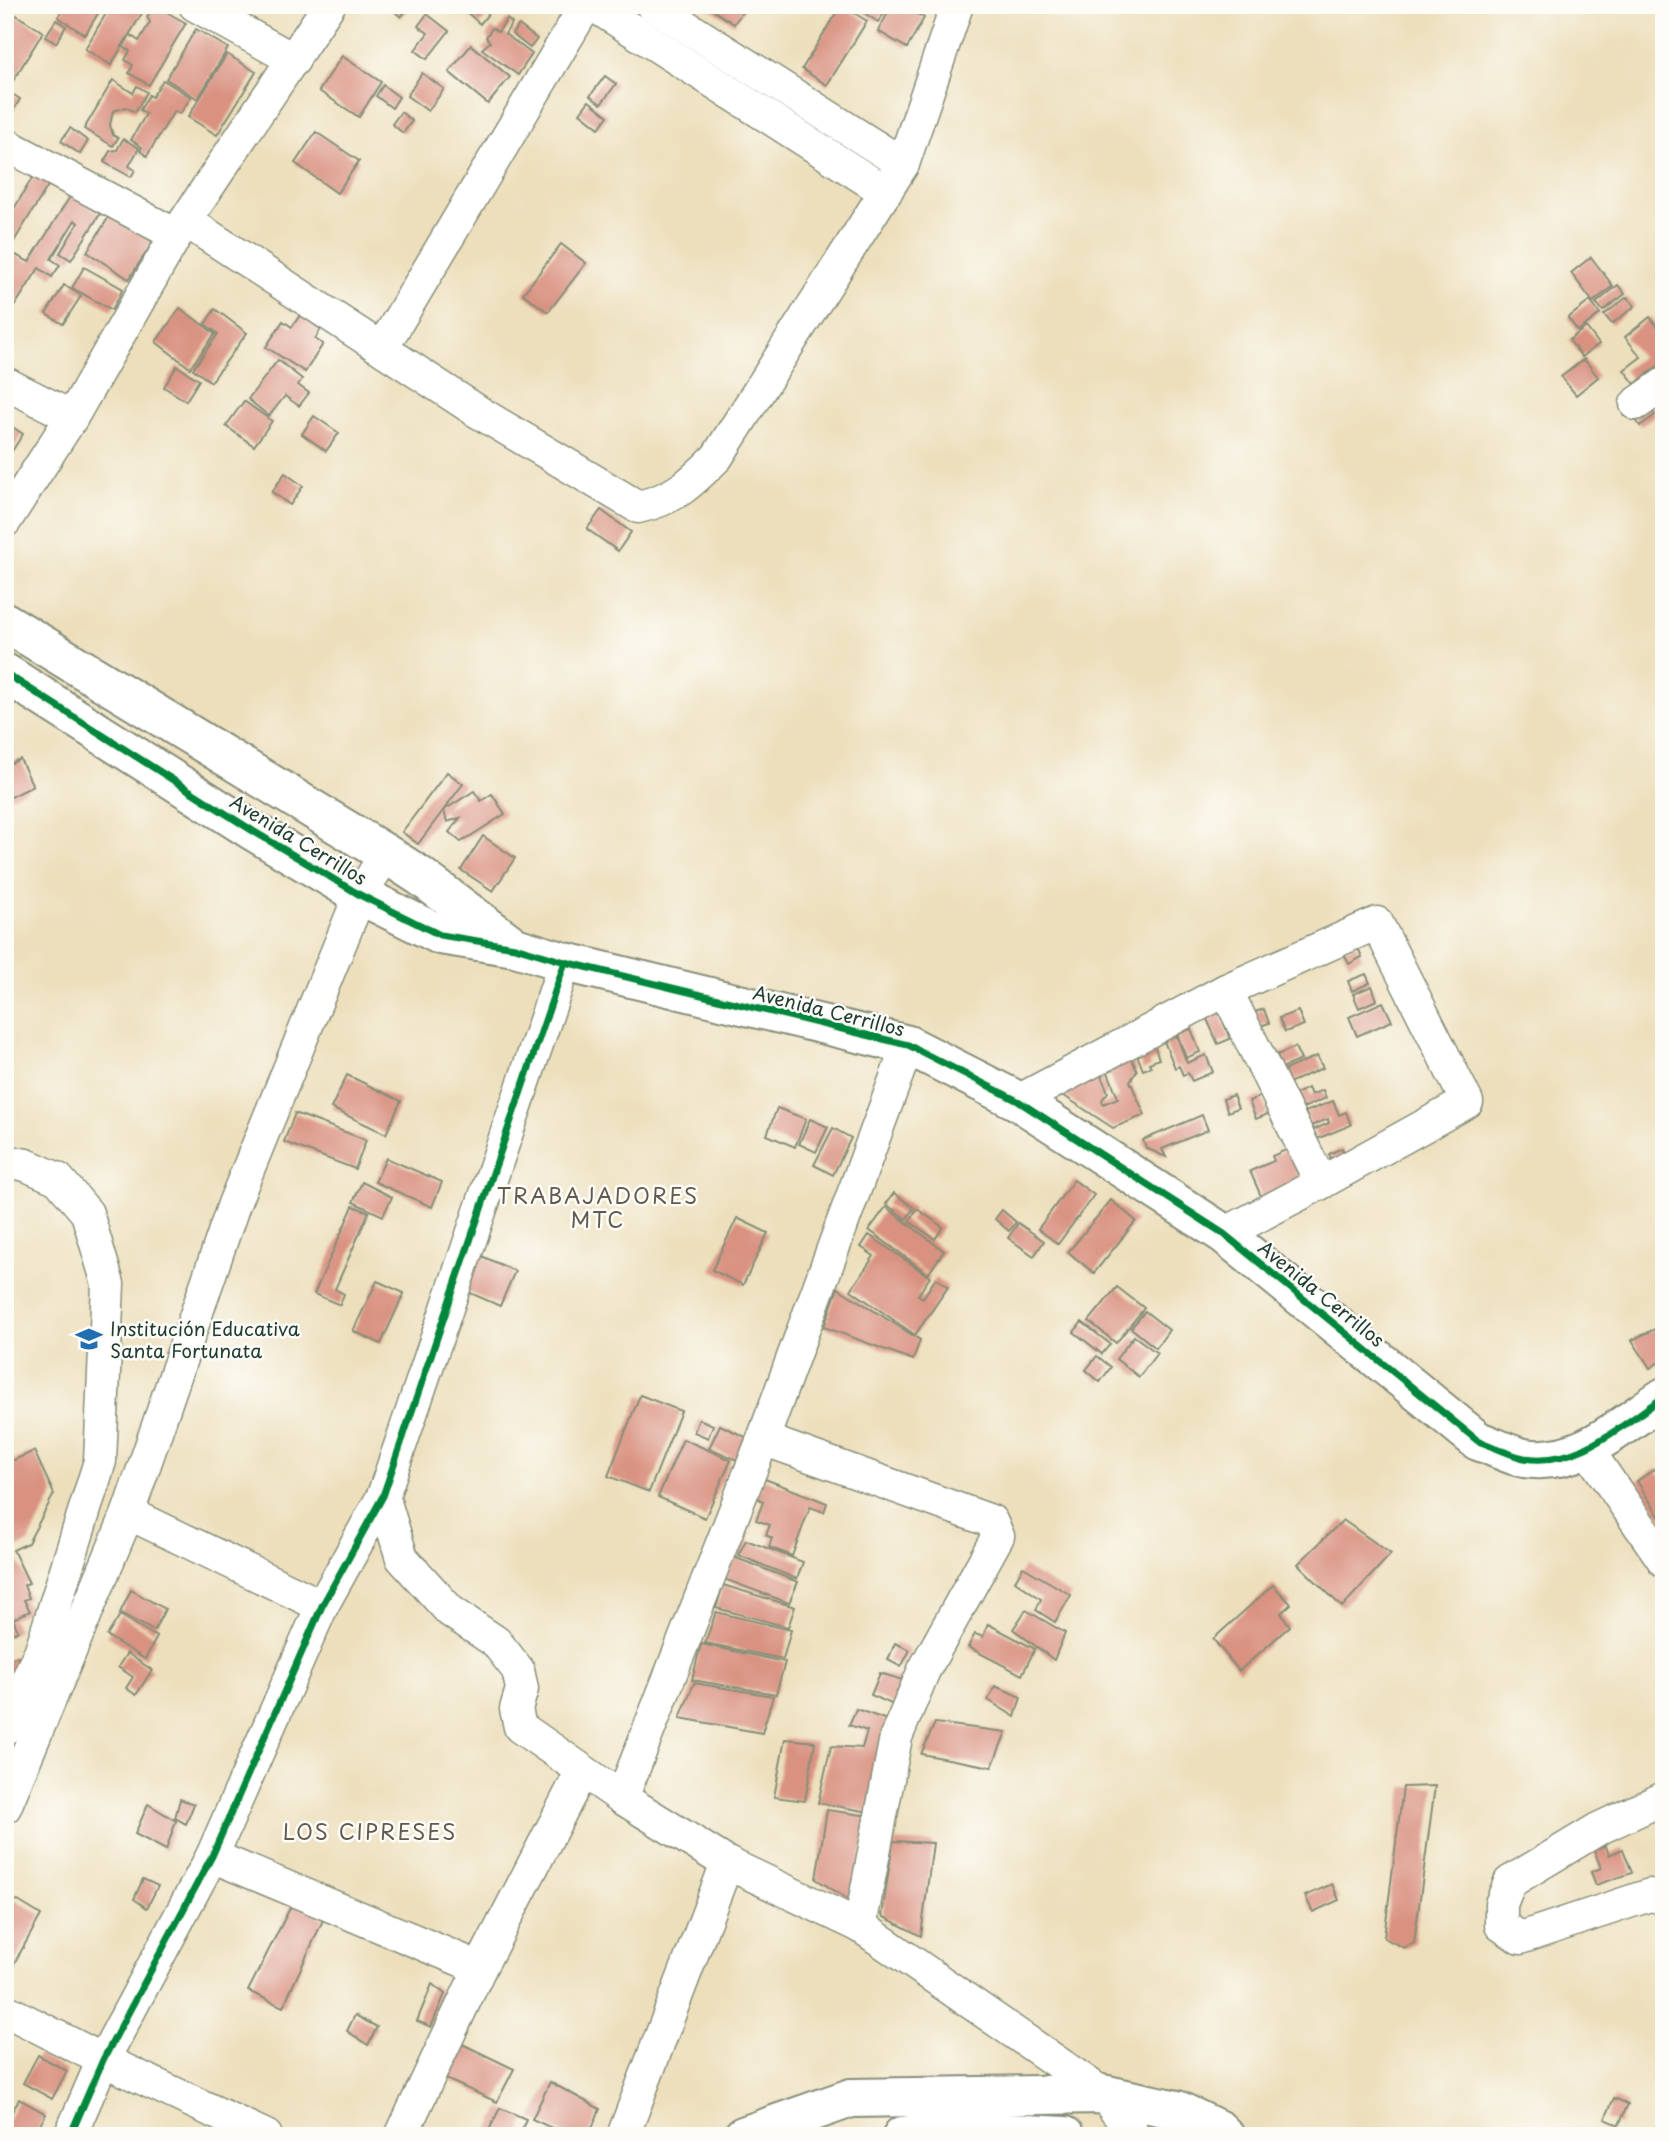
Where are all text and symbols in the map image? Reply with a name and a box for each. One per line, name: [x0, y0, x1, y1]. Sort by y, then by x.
street label: Avenida Cerrillos: [225, 787, 373, 891]
street label: Avenida Cerrillos: [750, 978, 908, 1042]
district label: TRABAJADORES MTC: [497, 1179, 699, 1235]
street label: Avenida Cerrillos: [1253, 1233, 1391, 1353]
place label: Institución Educativa Santa Fortunata: [110, 1314, 300, 1364]
school or university icon: Institución Educativa Santa Fortunata: [74, 1324, 104, 1354]
district label: LOS CIPRESES: [283, 1815, 457, 1847]

